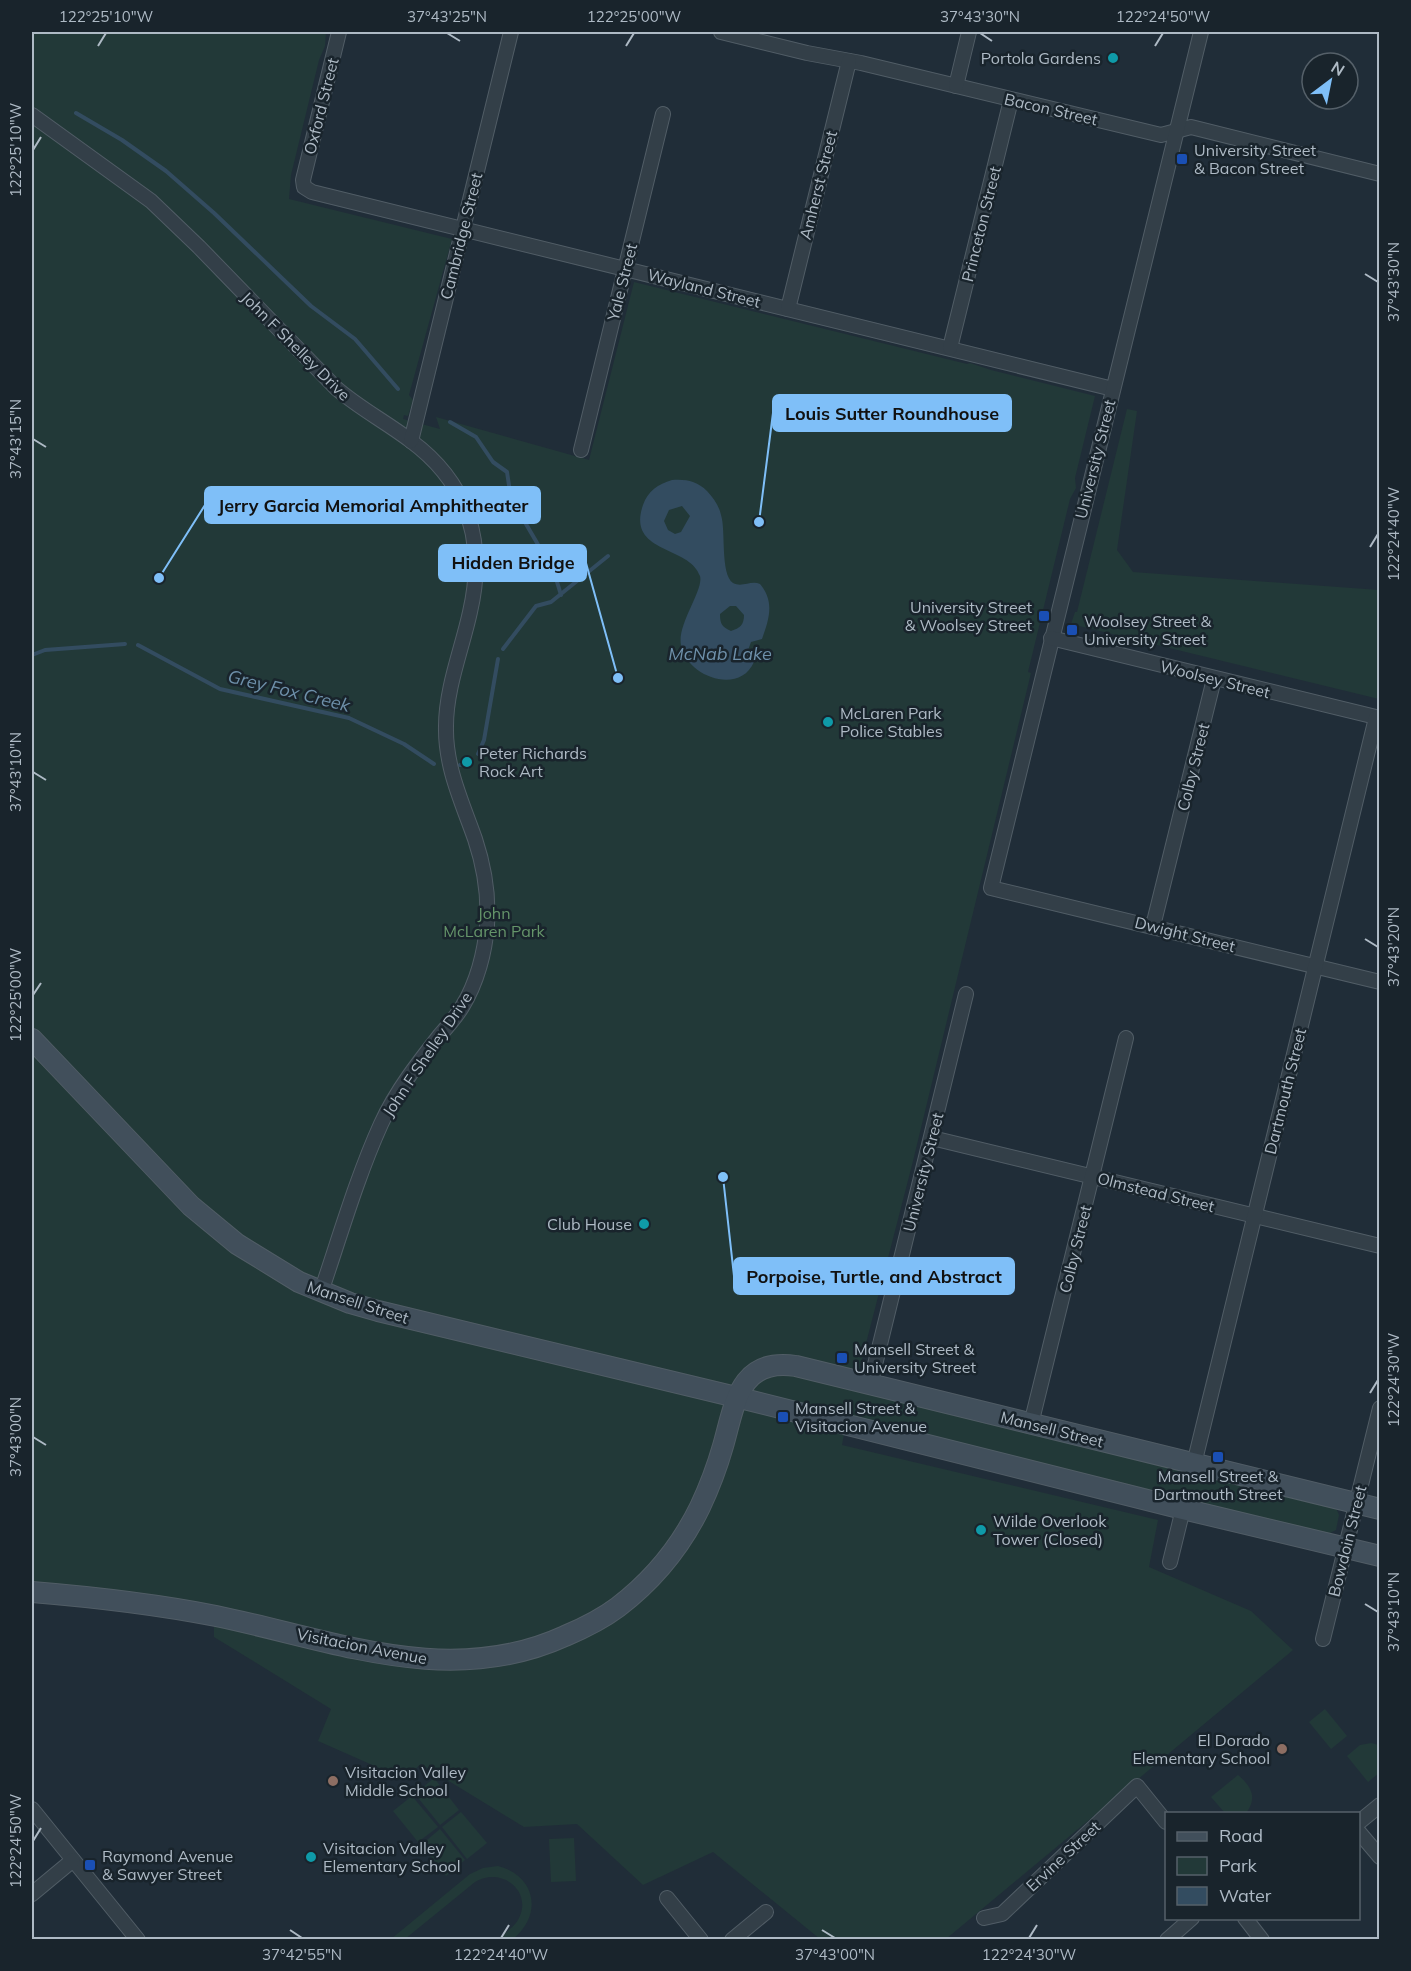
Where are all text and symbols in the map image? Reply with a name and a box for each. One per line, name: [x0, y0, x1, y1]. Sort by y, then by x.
text: 122°25'10"W: [59, 7, 154, 26]
text: 37°43'25"N: [407, 7, 487, 26]
text: 122°25'00"W: [587, 7, 682, 26]
text: 37°43'30"N: [940, 7, 1020, 26]
text: 122°24'50"W: [1116, 7, 1211, 26]
place label: Portola Gardens: [981, 48, 1101, 68]
marker: Portola Gardens: [1106, 51, 1120, 65]
north arrow: [1300, 51, 1360, 111]
street label: Oxford Street: [299, 55, 343, 156]
text: N: [1328, 57, 1348, 80]
street label: Bacon Street: [1002, 89, 1100, 130]
text: 122°25'10"W: [6, 102, 25, 197]
street label: Amherst Street: [795, 128, 841, 242]
place label: University Street & Bacon Street: [1194, 140, 1316, 178]
marker: University Street & Bacon Street: [1175, 152, 1189, 166]
street label: Princeton Street: [957, 164, 1005, 284]
street label: Cambridge Street: [436, 170, 487, 301]
street label: Yale Street: [602, 241, 641, 324]
text: 37°43'30"N: [1384, 242, 1403, 322]
street label: Wayland Street: [645, 264, 763, 312]
street label: John F Shelley Drive: [237, 287, 355, 405]
callout: Louis Sutter Roundhouse: [773, 395, 1011, 431]
street label: University Street: [1071, 397, 1120, 521]
text: 37°43'15"N: [6, 399, 25, 479]
text: Louis Sutter Roundhouse: [785, 402, 999, 425]
text: 122°24'40"W: [1384, 486, 1403, 581]
callout: Jerry Garcia Memorial Amphitheater: [205, 487, 540, 523]
text: Jerry Garcia Memorial Amphitheater: [218, 494, 529, 517]
callout: Hidden Bridge: [439, 545, 586, 581]
text: Hidden Bridge: [451, 551, 575, 574]
place label: University Street & Woolsey Street: [905, 597, 1032, 635]
marker: University Street & Woolsey Street: [1037, 609, 1051, 623]
place label: Woolsey Street & University Street: [1084, 611, 1212, 649]
marker: Woolsey Street & University Street: [1065, 623, 1079, 637]
water label: McNab Lake: [668, 642, 772, 665]
street label: Woolsey Street: [1158, 656, 1272, 702]
water label: Grey Fox Creek: [226, 664, 353, 717]
place label: McLaren Park Police Stables: [840, 703, 943, 741]
marker: McLaren Park Police Stables: [821, 715, 835, 729]
street label: Colby Street: [1172, 721, 1214, 813]
text: 37°43'10"N: [6, 732, 25, 812]
place label: Peter Richards Rock Art: [479, 743, 587, 781]
marker: Peter Richards Rock Art: [460, 755, 474, 769]
park label: John McLaren Park: [443, 903, 546, 941]
text: 37°43'20"N: [1384, 907, 1403, 987]
street label: Dwight Street: [1133, 912, 1238, 956]
text: 122°25'00"W: [6, 947, 25, 1042]
street label: John F Shelley Drive: [378, 988, 476, 1120]
street label: Dartmouth Street: [1260, 1026, 1310, 1156]
street label: University Street: [899, 1110, 948, 1234]
street label: Olmstead Street: [1095, 1168, 1217, 1216]
street label: Colby Street: [1054, 1203, 1096, 1295]
place label: Club House: [547, 1214, 632, 1234]
marker: Club House: [637, 1217, 651, 1231]
callout: Porpoise, Turtle, and Abstract: [734, 1258, 1014, 1294]
text: Porpoise, Turtle, and Abstract: [746, 1265, 1002, 1288]
street label: Mansell Street: [305, 1276, 412, 1328]
text: 122°24'30"W: [1384, 1332, 1403, 1427]
place label: Mansell Street & University Street: [854, 1339, 976, 1377]
marker: Mansell Street & University Street: [835, 1351, 849, 1365]
text: 37°43'00"N: [6, 1397, 25, 1477]
place label: Mansell Street & Visitacion Avenue: [795, 1398, 927, 1436]
street label: Mansell Street: [998, 1407, 1106, 1452]
marker: Mansell Street & Visitacion Avenue: [776, 1410, 790, 1424]
marker: Mansell Street & Dartmouth Street: [1211, 1450, 1225, 1464]
place label: Mansell Street & Dartmouth Street: [1153, 1466, 1283, 1504]
street label: Bowdoin Street: [1324, 1483, 1371, 1599]
place label: Wilde Overlook Tower (Closed): [993, 1511, 1107, 1549]
marker: Wilde Overlook Tower (Closed): [974, 1523, 988, 1537]
text: 37°43'10"N: [1384, 1572, 1403, 1652]
street label: Visitacion Avenue: [295, 1624, 429, 1668]
place label: El Dorado Elementary School: [1132, 1730, 1270, 1768]
marker: El Dorado Elementary School: [1275, 1742, 1289, 1756]
place label: Visitacion Valley Middle School: [345, 1762, 466, 1800]
marker: Visitacion Valley Middle School: [326, 1774, 340, 1788]
text: 122°24'50"W: [6, 1793, 25, 1888]
legend: [1165, 1812, 1360, 1920]
street label: Ervine Street: [1022, 1816, 1105, 1896]
text: Road: [1219, 1824, 1263, 1847]
place label: Visitacion Valley Elementary School: [323, 1838, 461, 1876]
place label: Raymond Avenue & Sawyer Street: [102, 1846, 233, 1884]
marker: Visitacion Valley Elementary School: [304, 1850, 318, 1864]
text: Park: [1219, 1854, 1258, 1877]
marker: Raymond Avenue & Sawyer Street: [83, 1858, 97, 1872]
text: Water: [1219, 1884, 1272, 1907]
text: 37°42'55"N: [262, 1945, 342, 1964]
text: 122°24'40"W: [454, 1945, 549, 1964]
text: 37°43'00"N: [795, 1945, 875, 1964]
text: 122°24'30"W: [982, 1945, 1077, 1964]

